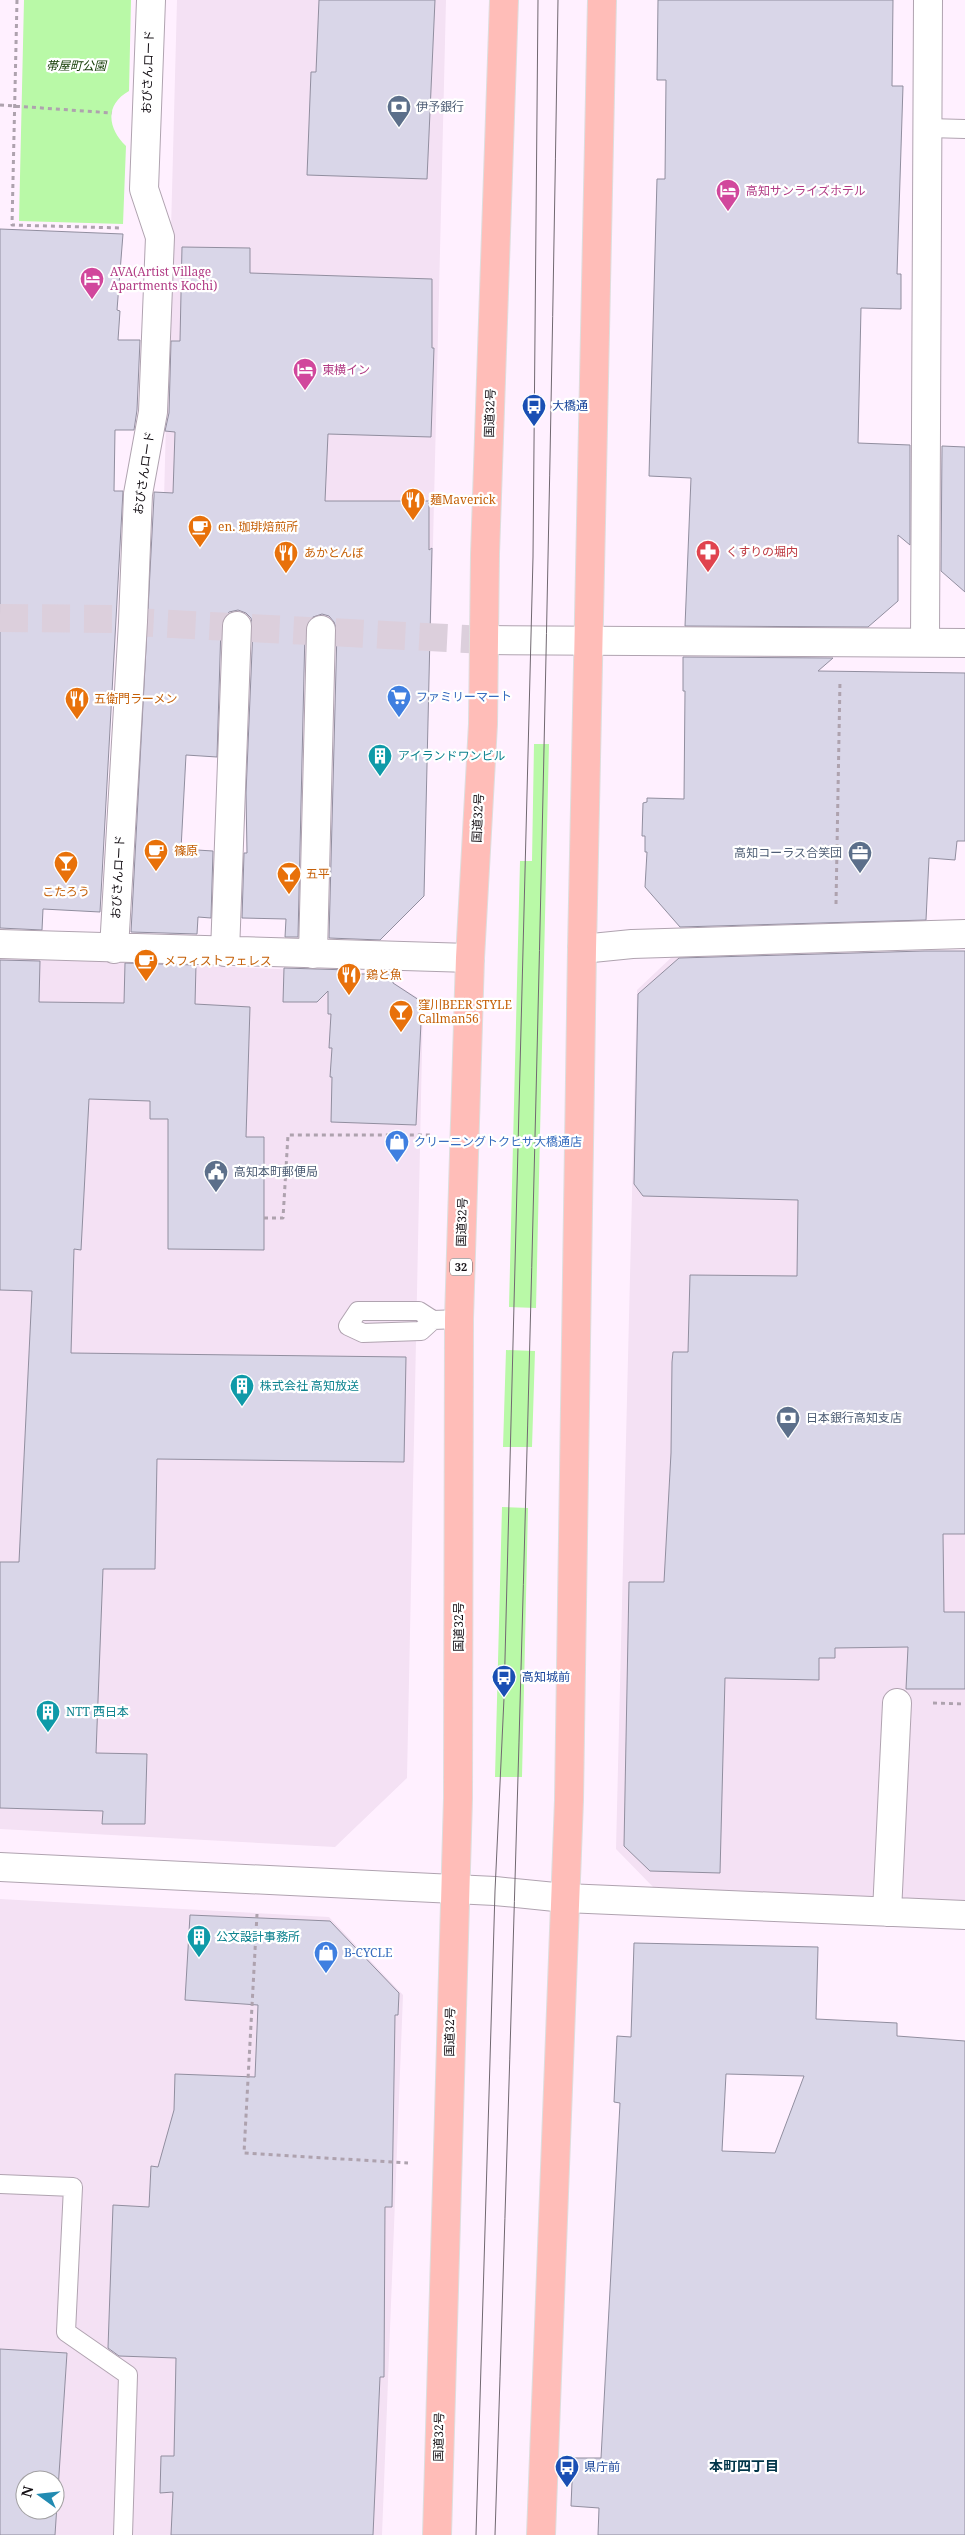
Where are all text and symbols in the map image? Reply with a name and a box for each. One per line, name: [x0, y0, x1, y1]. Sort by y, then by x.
street label: おびさんロード: [138, 30, 157, 114]
park label: 帯屋町公園: [46, 57, 108, 74]
bank icon: 伊予銀行: [386, 94, 412, 128]
place label: 伊予銀行: [416, 98, 464, 115]
hotel icon: 高知サンライズホテル: [715, 178, 741, 212]
place label: 高知サンライズホテル: [746, 182, 866, 199]
place label: AVA(Artist Village Apartments Kochi): [110, 263, 217, 294]
hotel icon: AVA(Artist Village Apartments Kochi): [79, 266, 105, 300]
hotel icon: 東横イン: [292, 357, 318, 391]
place label: 東横イン: [322, 361, 370, 378]
street label: 国道32号: [480, 388, 499, 438]
bus stop icon: 大橋通: [521, 393, 547, 427]
place label: 大橋通: [552, 397, 588, 414]
street label: おびさんロード: [129, 430, 158, 516]
restaurant icon: 麺Maverick: [400, 487, 426, 521]
place label: 麺Maverick: [430, 491, 497, 508]
cafe icon: en. 珈琲焙煎所: [187, 514, 213, 548]
place label: en. 珈琲焙煎所: [218, 518, 298, 535]
pharmacy icon: くすりの堀内: [695, 539, 721, 573]
restaurant icon: あかとんぼ: [273, 540, 299, 574]
place label: くすりの堀内: [726, 543, 798, 560]
place label: あかとんぼ: [304, 544, 364, 561]
supermarket icon: ファミリーマート: [386, 684, 412, 718]
restaurant icon: 五衛門ラーメン: [64, 686, 90, 720]
place label: ファミリーマート: [416, 688, 512, 705]
place label: 五衛門ラーメン: [94, 690, 178, 707]
building icon: アイランドワンビル: [367, 743, 393, 777]
place label: アイランドワンビル: [398, 747, 505, 764]
street label: 国道32号: [468, 793, 487, 843]
street label: おびさんロード: [107, 835, 128, 919]
cafe icon: 篠原: [143, 838, 169, 872]
office icon: 高知コーラス合笑団: [847, 840, 873, 874]
place label: 篠原: [174, 842, 198, 859]
place label: 高知コーラス合笑団: [734, 844, 842, 861]
bar icon: こたろう: [53, 850, 79, 884]
bar icon: 五平: [276, 861, 302, 895]
place label: 五平: [306, 865, 330, 882]
place label: こたろう: [42, 883, 90, 900]
cafe icon: メフィストフェレス: [133, 948, 159, 982]
place label: メフィストフェレス: [164, 952, 272, 969]
restaurant icon: 鶏と魚: [336, 962, 362, 996]
place label: 鶏と魚: [366, 966, 402, 983]
place label: 窪川BEER STYLE Callman56: [418, 996, 512, 1027]
bar icon: 窪川BEER STYLE Callman56: [388, 999, 414, 1033]
shop icon: クリーニングトクヒサ大橋通店: [384, 1129, 410, 1163]
place label: クリーニングトクヒサ大橋通店: [414, 1133, 582, 1150]
public building icon: 高知本町郵便局: [203, 1159, 229, 1193]
place label: 高知本町郵便局: [234, 1163, 318, 1180]
street label: 国道32号: [452, 1197, 471, 1247]
road number: 32: [450, 1258, 472, 1276]
building icon: 株式会社 高知放送: [229, 1373, 255, 1407]
place label: 株式会社 高知放送: [260, 1377, 359, 1394]
bank icon: 日本銀行高知支店: [775, 1405, 801, 1439]
place label: 日本銀行高知支店: [806, 1409, 902, 1426]
street label: 国道32号: [450, 1602, 467, 1652]
bus stop icon: 高知城前: [491, 1664, 517, 1698]
place label: 高知城前: [522, 1668, 570, 1685]
building icon: NTT 西日本: [35, 1699, 61, 1733]
place label: NTT 西日本: [66, 1703, 129, 1720]
building icon: 公文設計事務所: [186, 1924, 212, 1958]
place label: 公文設計事務所: [216, 1928, 300, 1945]
shop icon: B-CYCLE: [313, 1940, 339, 1974]
place label: B-CYCLE: [344, 1944, 392, 1961]
street label: 国道32号: [441, 2007, 458, 2057]
street label: 国道32号: [430, 2412, 447, 2462]
bus stop icon: 県庁前: [554, 2454, 580, 2488]
district label: 本町四丁目: [709, 2456, 779, 2475]
place label: 県庁前: [584, 2458, 620, 2475]
north arrow: [15, 2470, 65, 2520]
text: N: [16, 2484, 38, 2499]

